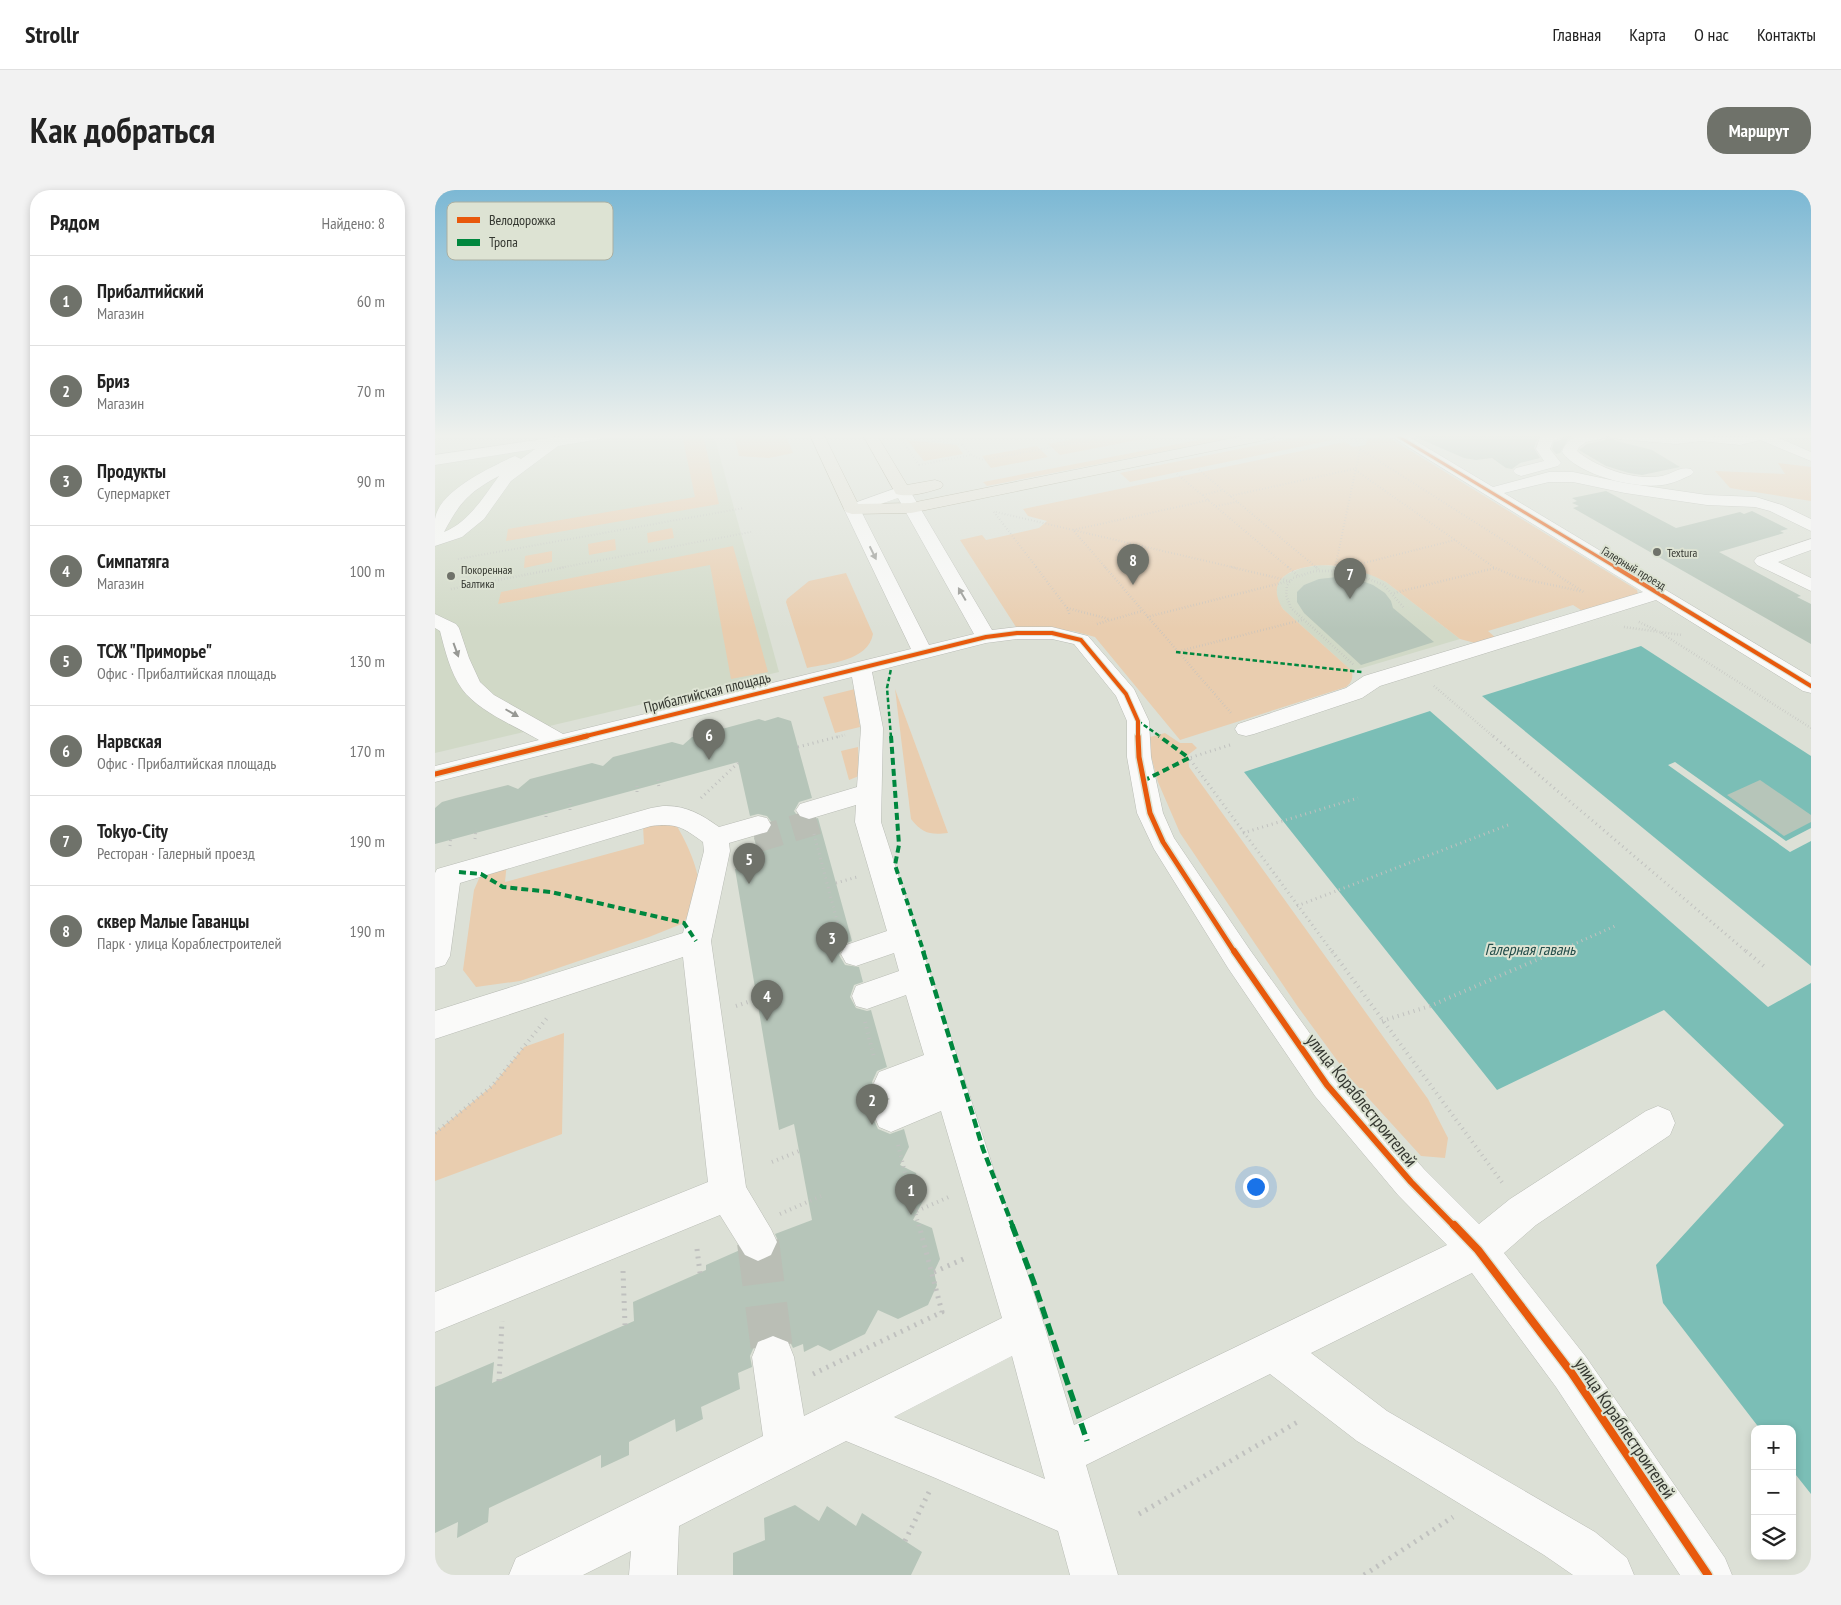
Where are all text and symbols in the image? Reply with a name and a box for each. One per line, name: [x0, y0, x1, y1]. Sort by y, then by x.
text: Strollr: [25, 19, 79, 50]
text: Главная: [1553, 23, 1601, 46]
text: Карта: [1629, 23, 1666, 46]
text: О нас: [1694, 23, 1729, 46]
text: Контакты: [1757, 23, 1816, 46]
text: Как добраться: [30, 107, 215, 153]
button: Маршрут: [1707, 107, 1811, 154]
legend: [447, 202, 613, 260]
text: Рядом: [50, 209, 100, 236]
text: Велодорожка: [489, 211, 556, 229]
text: Найдено: 8: [322, 213, 385, 233]
text: Тропа: [489, 233, 518, 251]
text: Прибалтийский: [97, 279, 204, 303]
text: 1: [62, 291, 70, 311]
text: 60 m: [357, 291, 385, 311]
text: Магазин: [97, 303, 144, 323]
text: Бриз: [97, 369, 130, 393]
text: 2: [62, 381, 70, 401]
text: 70 m: [357, 381, 385, 401]
text: Магазин: [97, 393, 144, 413]
text: Продукты: [97, 459, 166, 483]
text: 3: [62, 471, 70, 491]
text: 90 m: [357, 471, 385, 491]
text: Супермаркет: [97, 483, 170, 503]
street label: Галерный проезд: [1599, 543, 1670, 593]
pin: 8: [1117, 544, 1149, 585]
one-way arrow: [869, 545, 877, 560]
place label: Textura: [1667, 545, 1698, 560]
marker: Textura: [1651, 546, 1663, 558]
text: Симпатяга: [97, 549, 169, 573]
pin: 7: [1334, 558, 1366, 599]
text: 4: [62, 561, 70, 581]
text: 100 m: [350, 561, 385, 581]
place label: Покоренная Балтика: [461, 562, 513, 591]
marker: Покоренная Балтика: [445, 570, 457, 582]
text: Магазин: [97, 573, 144, 593]
one-way arrow: [957, 588, 966, 601]
text: ТСЖ "Приморье": [97, 639, 212, 663]
one-way arrow: [452, 643, 460, 658]
text: 5: [62, 651, 70, 671]
text: 130 m: [350, 651, 385, 671]
text: Офис · Прибалтийская площадь: [97, 663, 276, 683]
street label: Прибалтийская площадь: [642, 667, 773, 717]
one-way arrow: [506, 709, 519, 718]
pin: 6: [693, 719, 725, 760]
text: Нарвская: [97, 729, 162, 753]
text: 6: [62, 741, 70, 761]
text: 170 m: [350, 741, 385, 761]
text: Офис · Прибалтийская площадь: [97, 753, 276, 773]
text: Tokyo-City: [97, 819, 168, 843]
text: 7: [62, 831, 70, 851]
text: 190 m: [350, 831, 385, 851]
text: Ресторан · Галерный проезд: [97, 843, 255, 863]
pin: 5: [733, 843, 765, 884]
text: сквер Малые Гаванцы: [97, 909, 249, 933]
text: 8: [62, 921, 70, 941]
text: 190 m: [350, 921, 385, 941]
pin: 3: [816, 922, 848, 963]
text: Парк · улица Кораблестроителей: [97, 933, 282, 953]
water label: Галерная гавань: [1485, 939, 1576, 959]
pin: 4: [751, 980, 783, 1021]
street label: улица Кораблестроителей: [1301, 1029, 1423, 1171]
pin: 2: [856, 1084, 888, 1125]
pin: 1: [895, 1174, 927, 1215]
your location: [1243, 1174, 1269, 1200]
street label: улица Кораблестроителей: [1569, 1353, 1681, 1503]
map controls: [1751, 1425, 1796, 1560]
button: +: [1751, 1425, 1796, 1470]
button: −: [1751, 1470, 1796, 1515]
button: layers: [1751, 1515, 1796, 1560]

